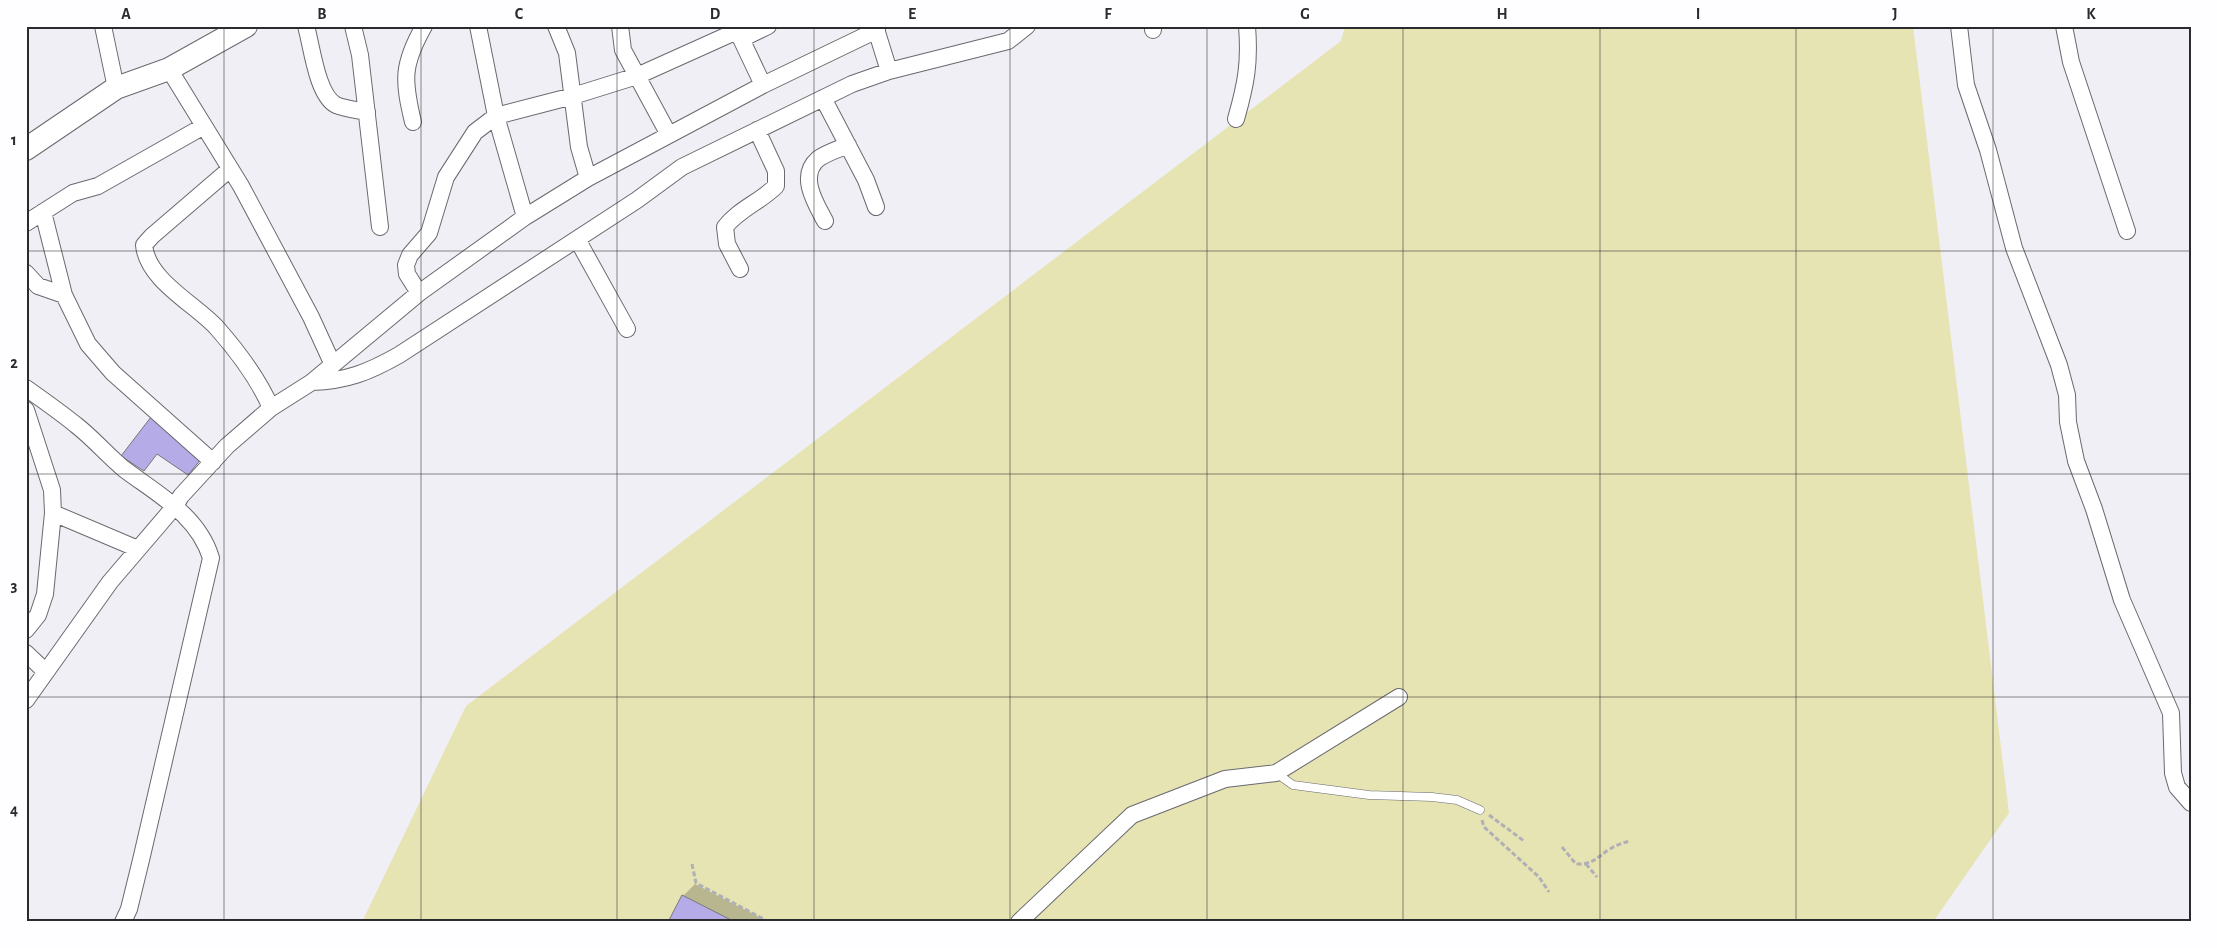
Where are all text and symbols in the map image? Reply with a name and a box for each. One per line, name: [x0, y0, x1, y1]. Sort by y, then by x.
text: A: [121, 6, 131, 22]
text: B: [317, 6, 327, 22]
text: C: [515, 6, 524, 22]
text: D: [710, 6, 721, 22]
text: E: [908, 6, 916, 22]
text: F: [1104, 6, 1112, 22]
text: G: [1300, 6, 1310, 22]
text: H: [1496, 6, 1508, 22]
text: I: [1696, 6, 1700, 22]
text: J: [1892, 6, 1898, 22]
text: K: [2086, 6, 2096, 22]
text: 1: [11, 132, 17, 148]
text: 2: [10, 355, 18, 371]
text: 3: [11, 578, 18, 594]
text: 4: [10, 802, 18, 818]

